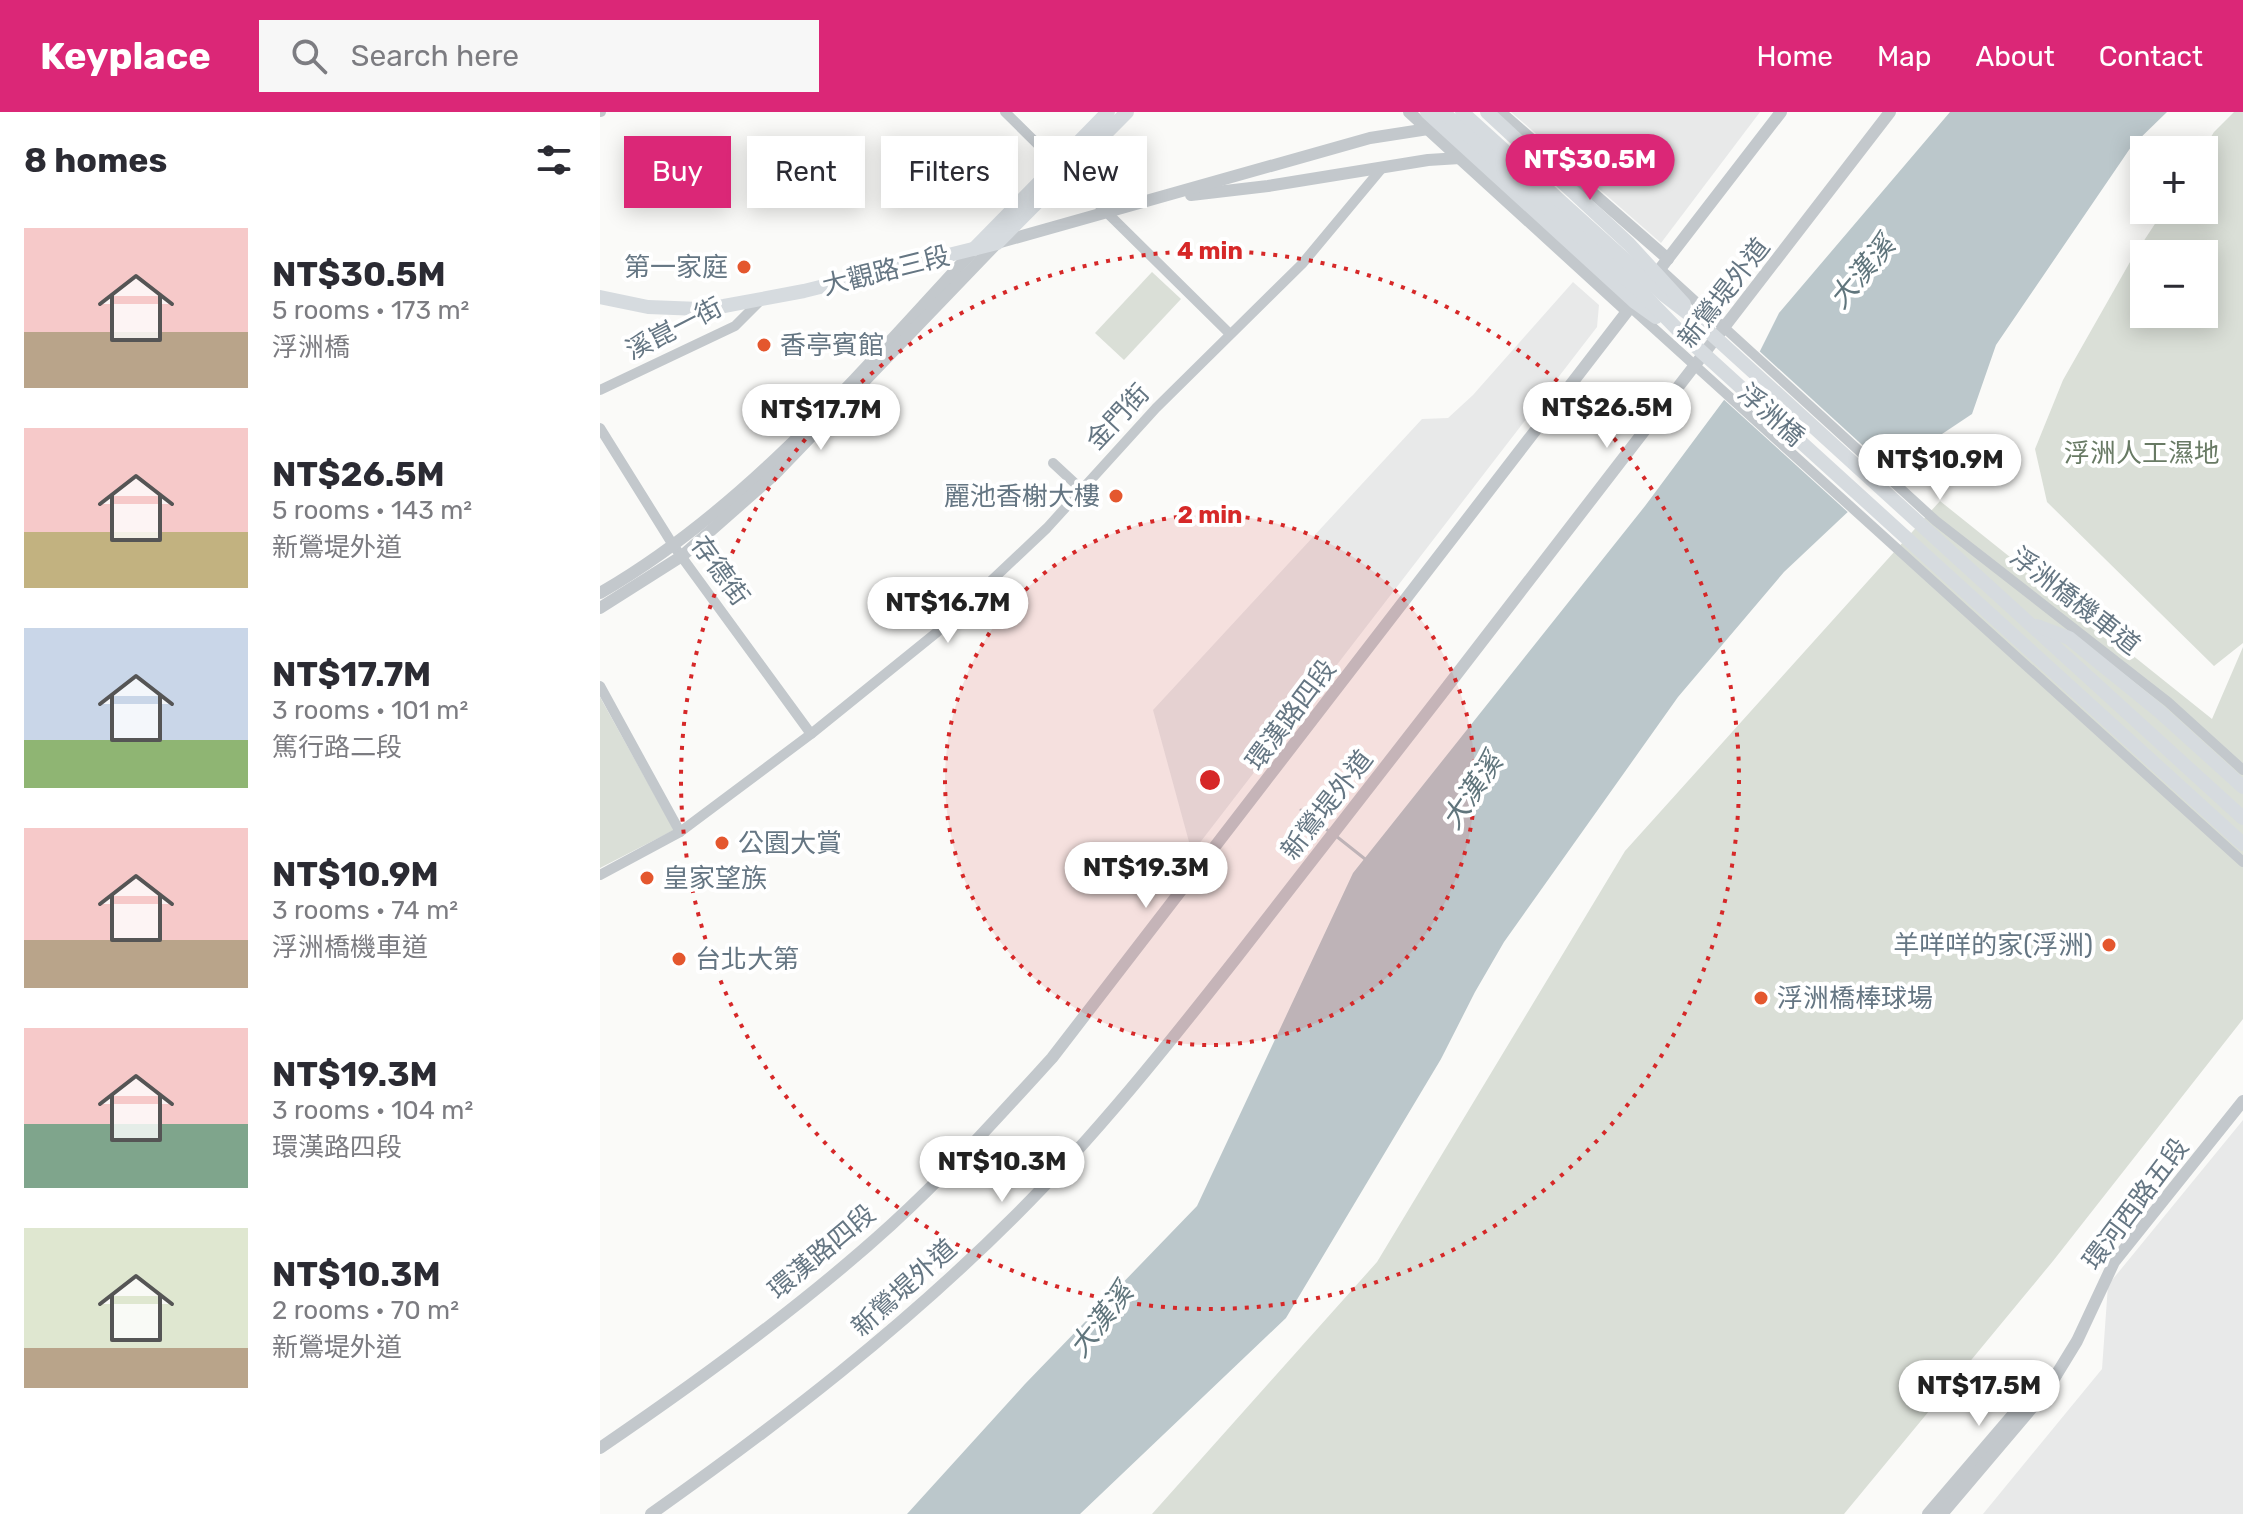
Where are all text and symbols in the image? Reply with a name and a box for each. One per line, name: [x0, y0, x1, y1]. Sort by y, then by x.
search box: [259, 20, 819, 92]
text: Keyplace: [40, 33, 211, 79]
icon: search: [287, 34, 331, 78]
text: Search here: [351, 38, 519, 74]
text: Home: [1756, 40, 1833, 73]
text: Map: [1877, 40, 1931, 73]
text: About: [1975, 40, 2055, 73]
text: Contact: [2099, 40, 2203, 73]
pin: NT$30.5M: [1507, 134, 1673, 202]
chip: Buy: [624, 136, 731, 208]
chip: Rent: [747, 136, 865, 208]
chip: Filters: [881, 136, 1018, 208]
chip: New: [1034, 136, 1147, 208]
map controls: [2130, 136, 2218, 328]
button: +: [2130, 136, 2218, 224]
icon: filters: [532, 138, 576, 182]
text: 8 homes: [24, 140, 167, 181]
text: NT$30.5M: [1524, 144, 1656, 175]
water label: 大漢溪: [1822, 226, 1904, 315]
street label: 新鶯堤外道: [1672, 232, 1776, 354]
text: 4 min: [1177, 237, 1243, 265]
street label: 大觀路三段: [819, 240, 953, 302]
button: −: [2130, 240, 2218, 328]
place label: 第一家庭: [624, 252, 728, 283]
text: NT$30.5M: [272, 254, 446, 295]
marker: 第一家庭: [735, 258, 753, 276]
icon: home: [88, 260, 184, 356]
street label: 溪崑一街: [621, 292, 727, 366]
text: 5 rooms · 173 m²: [272, 295, 469, 326]
place label: 香亭賓館: [780, 330, 884, 361]
text: 浮洲橋: [272, 332, 350, 363]
marker: 香亭賓館: [755, 336, 773, 354]
street label: 浮洲橋: [1732, 377, 1810, 453]
street label: 金門街: [1080, 378, 1156, 456]
pin: NT$26.5M: [1524, 382, 1690, 450]
pin: NT$17.7M: [738, 384, 904, 452]
text: NT$26.5M: [1541, 392, 1673, 423]
text: NT$17.7M: [760, 394, 882, 425]
pin: NT$10.9M: [1857, 434, 2023, 502]
park label: 浮洲人工濕地: [2064, 438, 2220, 469]
text: NT$10.9M: [1876, 444, 2004, 475]
text: NT$26.5M: [272, 454, 445, 495]
icon: home: [88, 460, 184, 556]
place label: 麗池香榭大樓: [944, 481, 1100, 512]
marker: 麗池香榭大樓: [1107, 487, 1125, 505]
text: 5 rooms · 143 m²: [272, 495, 472, 526]
text: 2 min: [1178, 501, 1243, 529]
street label: 存德街: [685, 530, 755, 612]
text: 新鶯堤外道: [272, 532, 402, 563]
street label: 浮洲橋機車道: [2004, 541, 2146, 661]
pin: NT$16.7M: [865, 577, 1031, 645]
text: NT$16.7M: [885, 587, 1011, 618]
text: NT$17.7M: [272, 654, 431, 695]
street label: 環漢路四段: [1239, 654, 1343, 776]
icon: home: [88, 660, 184, 756]
text: 3 rooms · 101 m²: [272, 695, 468, 726]
text: 篤行路二段: [272, 732, 402, 763]
street label: 新鶯堤外道: [1275, 744, 1379, 866]
water label: 大漢溪: [1435, 744, 1511, 835]
centre of rings: [1196, 766, 1224, 794]
place label: 公園大賞: [738, 828, 842, 859]
marker: 公園大賞: [713, 834, 731, 852]
pin: NT$19.3M: [1063, 842, 1229, 910]
text: NT$19.3M: [1083, 852, 1209, 883]
text: NT$10.9M: [272, 854, 439, 895]
icon: home: [88, 860, 184, 956]
place label: 皇家望族: [663, 863, 767, 894]
marker: 皇家望族: [638, 869, 656, 887]
text: 3 rooms · 74 m²: [272, 895, 458, 926]
place label: 羊咩咩的家(浮洲): [1893, 930, 2093, 961]
text: 浮洲橋機車道: [272, 932, 428, 963]
marker: 羊咩咩的家(浮洲): [2100, 936, 2118, 954]
place label: 台北大第: [695, 944, 799, 975]
marker: 台北大第: [670, 950, 688, 968]
place label: 浮洲橋棒球場: [1777, 983, 1933, 1014]
marker: 浮洲橋棒球場: [1752, 989, 1770, 1007]
text: NT$19.3M: [272, 1054, 438, 1095]
icon: home: [88, 1060, 184, 1156]
text: 3 rooms · 104 m²: [272, 1095, 473, 1126]
text: 環漢路四段: [272, 1132, 402, 1163]
street label: 環河西路五段: [2077, 1132, 2195, 1276]
pin: NT$10.3M: [919, 1136, 1085, 1204]
text: NT$10.3M: [938, 1146, 1066, 1177]
street label: 環漢路四段: [762, 1198, 882, 1306]
street label: 新鶯堤外道: [845, 1233, 963, 1343]
text: NT$10.3M: [272, 1254, 441, 1295]
icon: home: [88, 1260, 184, 1356]
water label: 大漢溪: [1062, 1274, 1142, 1363]
text: 2 rooms · 70 m²: [272, 1295, 459, 1326]
text: 新鶯堤外道: [272, 1332, 402, 1363]
pin: NT$17.5M: [1896, 1360, 2062, 1428]
text: NT$17.5M: [1917, 1370, 2041, 1401]

